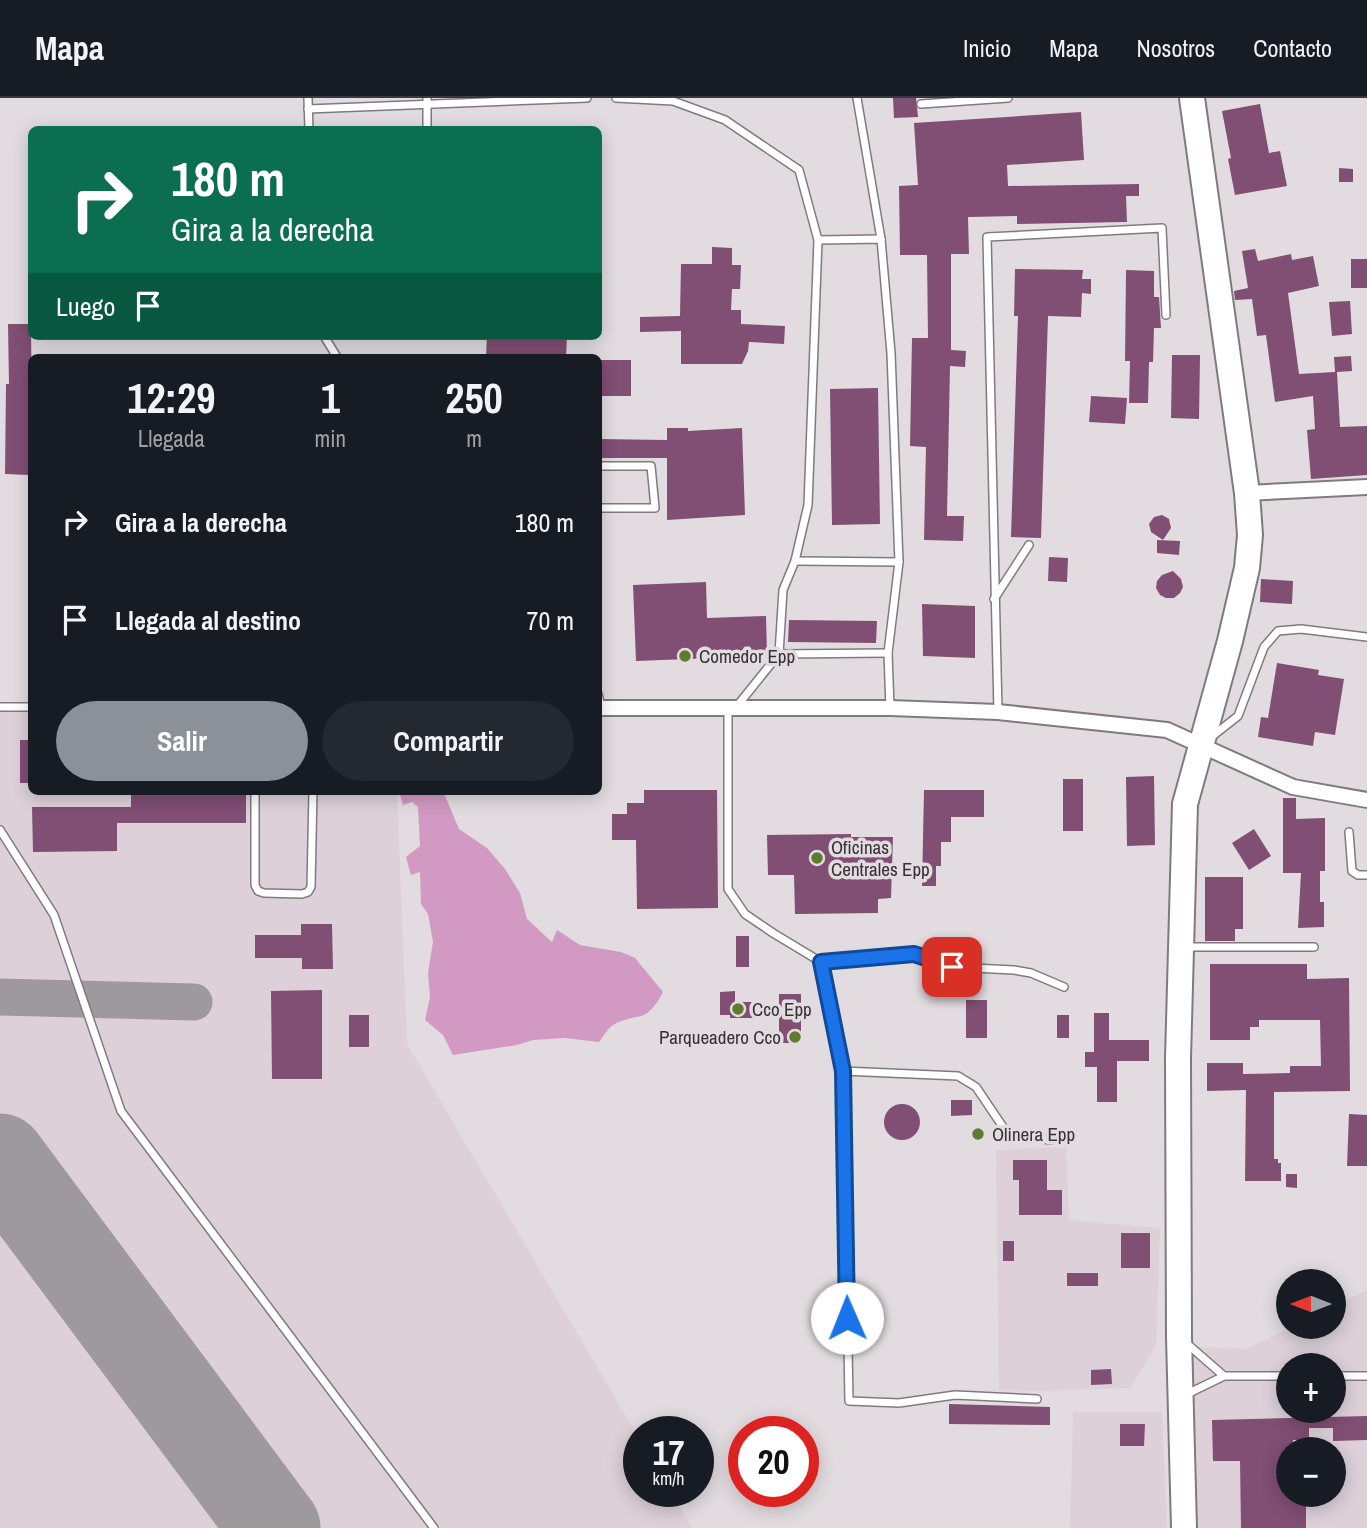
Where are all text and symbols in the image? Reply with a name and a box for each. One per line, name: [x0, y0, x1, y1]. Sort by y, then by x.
text: Mapa: [35, 26, 104, 70]
text: Inicio: [963, 32, 1011, 64]
text: Mapa: [1049, 32, 1098, 64]
text: Nosotros: [1136, 32, 1215, 64]
text: Contacto: [1253, 32, 1332, 64]
text: 180 m: [171, 145, 285, 211]
icon: right: [56, 154, 147, 245]
text: Gira a la derecha: [171, 208, 374, 251]
icon: arrive: [129, 287, 167, 325]
text: Luego: [56, 289, 115, 324]
text: 12:29: [127, 370, 215, 426]
text: 1: [321, 370, 340, 426]
text: 250: [445, 370, 503, 426]
text: Llegada: [138, 423, 205, 454]
text: min: [315, 423, 346, 454]
text: m: [466, 423, 482, 454]
icon: right: [56, 503, 94, 541]
text: Gira a la derecha: [115, 505, 287, 540]
text: 180 m: [515, 505, 574, 540]
icon: arrive: [56, 601, 94, 639]
text: Llegada al destino: [115, 603, 301, 638]
text: 70 m: [527, 603, 574, 638]
place label: Comedor Epp: [699, 643, 795, 669]
marker: Comedor Epp: [677, 648, 693, 664]
button: Salir: [56, 701, 308, 781]
button: Compartir: [322, 701, 574, 781]
place label: Oficinas Centrales Epp: [831, 834, 930, 882]
marker: Oficinas Centrales Epp: [809, 850, 825, 866]
pin: [922, 937, 982, 997]
icon: arrive: [933, 948, 971, 986]
place label: Cco Epp: [752, 996, 812, 1022]
marker: Cco Epp: [730, 1001, 746, 1017]
place label: Parqueadero Cco: [659, 1024, 781, 1050]
marker: Parqueadero Cco: [787, 1029, 803, 1045]
place label: Olinera Epp: [992, 1121, 1075, 1147]
marker: Olinera Epp: [970, 1126, 986, 1142]
north arrow: [1276, 1269, 1346, 1339]
map controls: [1276, 1269, 1346, 1507]
position arrow: [810, 1281, 884, 1355]
button: +: [1276, 1353, 1346, 1423]
speed limit sign: 20: [728, 1416, 819, 1507]
text: 17: [653, 1429, 684, 1476]
button: −: [1276, 1437, 1346, 1507]
text: km/h: [653, 1466, 685, 1491]

